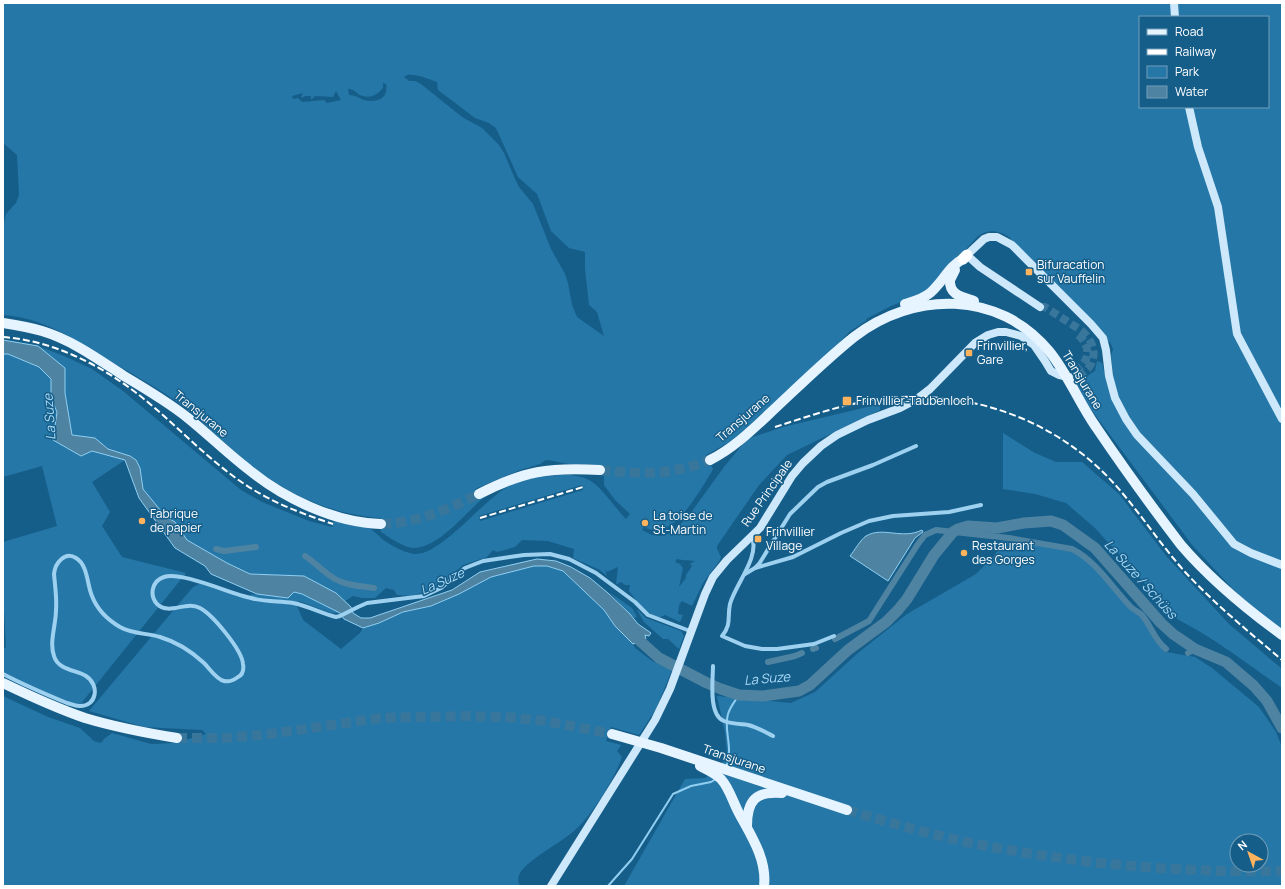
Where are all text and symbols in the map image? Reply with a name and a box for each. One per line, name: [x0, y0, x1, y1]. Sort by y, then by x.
legend: [1139, 16, 1269, 108]
text: Road: [1175, 23, 1203, 40]
text: Railway: [1175, 43, 1217, 60]
text: Park: [1175, 63, 1200, 80]
text: Water: [1175, 83, 1209, 100]
place label: Bifuracation sur Vauffelin: [1037, 256, 1105, 287]
marker: Bifuracation sur Vauffelin: [1024, 267, 1034, 277]
place label: Frinvillier, Gare: [977, 337, 1028, 368]
street label: Transjurane: [1058, 347, 1107, 412]
marker: Frinvillier, Gare: [964, 348, 974, 358]
street label: Transjurane: [170, 386, 232, 441]
street label: Transjurane: [712, 390, 773, 446]
water label: La Suze: [38, 392, 60, 441]
place label: Frinvillier-Taubenloch: [856, 392, 974, 409]
marker: Frinvillier-Taubenloch: [841, 395, 853, 407]
street label: Rue Principale: [737, 456, 796, 530]
place label: Fabrique de papier: [150, 505, 202, 536]
place label: La toise de St-Martin: [653, 507, 713, 538]
marker: Fabrique de papier: [137, 516, 147, 526]
marker: La toise de St-Martin: [640, 518, 650, 528]
place label: Frinvillier Village: [766, 523, 816, 554]
marker: Frinvillier Village: [753, 534, 763, 544]
water label: La Suze / Schüss: [1101, 536, 1182, 623]
place label: Restaurant des Gorges: [972, 537, 1035, 568]
marker: Restaurant des Gorges: [959, 548, 969, 558]
water label: La Suze: [417, 563, 468, 599]
water label: La Suze: [743, 667, 792, 689]
street label: Transjurane: [700, 740, 768, 777]
north arrow: [1229, 833, 1269, 873]
text: N: [1234, 837, 1250, 853]

